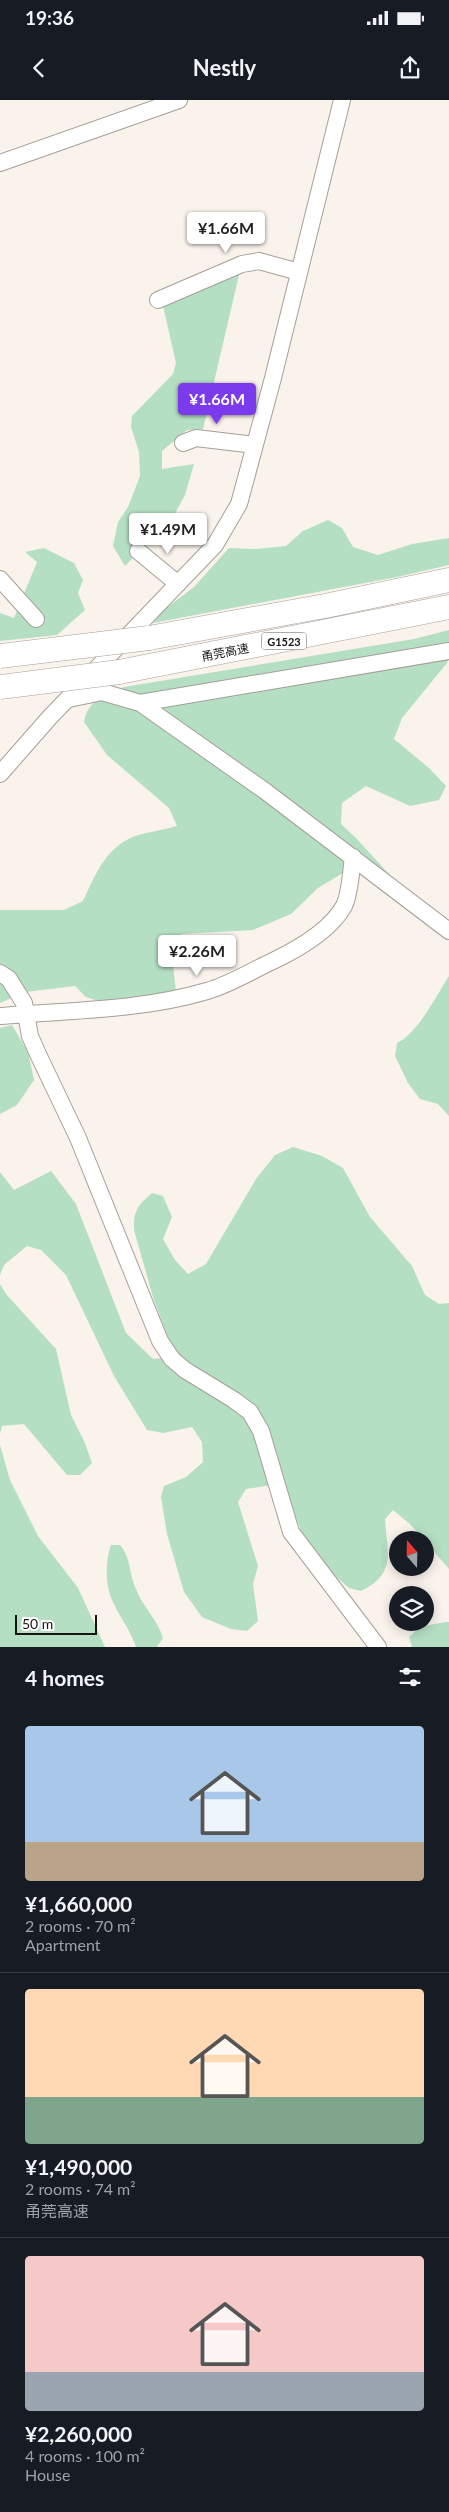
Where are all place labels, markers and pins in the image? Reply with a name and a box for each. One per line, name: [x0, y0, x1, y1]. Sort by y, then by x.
pin: ¥1.66M: [185, 212, 267, 254]
pin: ¥1.66M: [176, 382, 258, 425]
pin: ¥1.49M: [127, 512, 209, 555]
pin: ¥2.26M: [156, 934, 238, 977]

